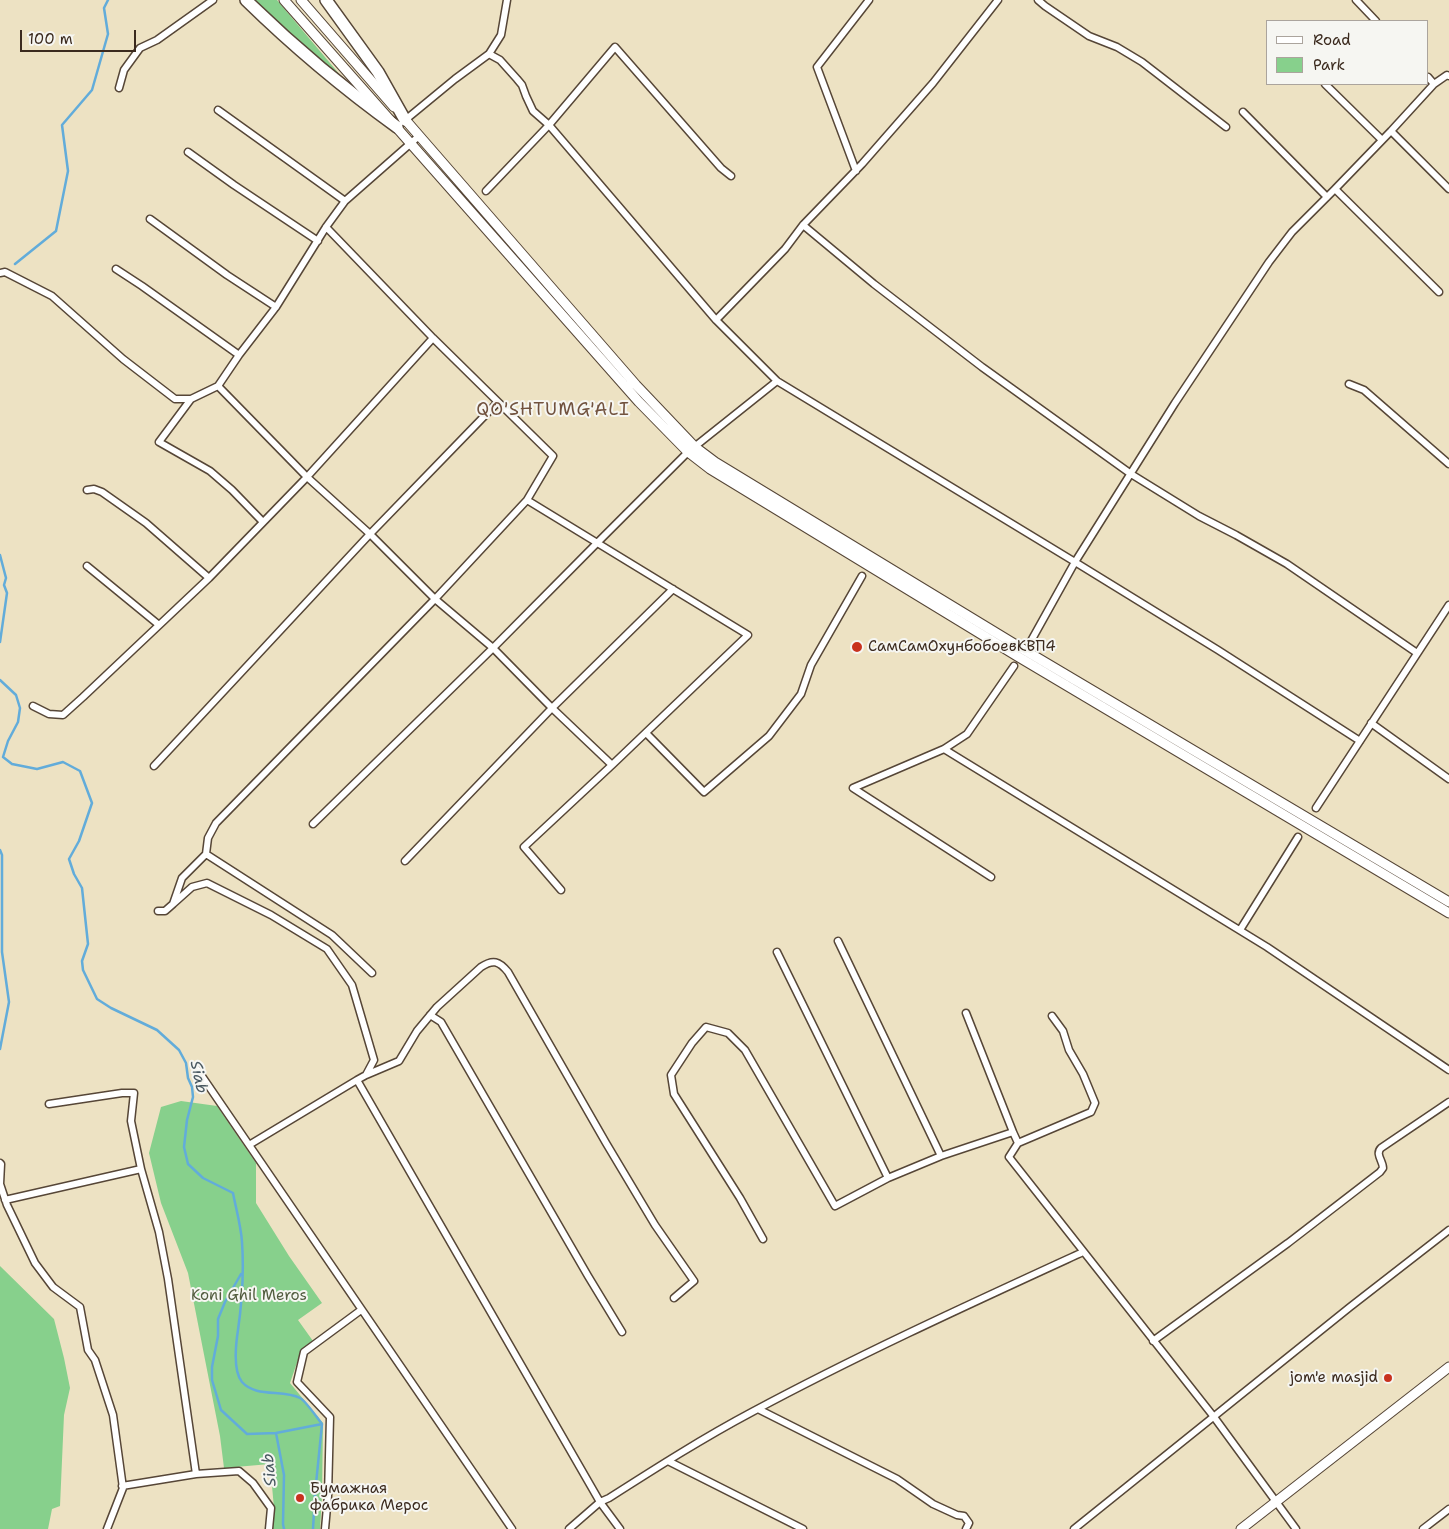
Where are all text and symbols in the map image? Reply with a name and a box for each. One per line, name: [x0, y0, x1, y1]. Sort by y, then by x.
scale bar: [22, 20, 139, 52]
legend: [1266, 20, 1429, 85]
text: 100 m: [28, 29, 73, 49]
text: Road: [1313, 30, 1351, 50]
text: Park: [1313, 55, 1345, 75]
district label: QO'SHTUMG'ALI: [475, 399, 631, 421]
place label: СамСамОхунбобоевКВП4: [868, 638, 1056, 656]
marker: СамСамОхунбобоевКВП4: [850, 640, 864, 654]
water label: Siab: [185, 1059, 211, 1095]
park label: Koni Ghil Meros: [191, 1287, 307, 1305]
place label: jom'e masjid: [1290, 1369, 1378, 1387]
marker: jom'e masjid: [1382, 1372, 1394, 1384]
water label: Siab: [259, 1453, 281, 1487]
place label: Бумажная фабрика Мерос: [310, 1480, 428, 1515]
marker: Бумажная фабрика Мерос: [294, 1492, 306, 1504]

